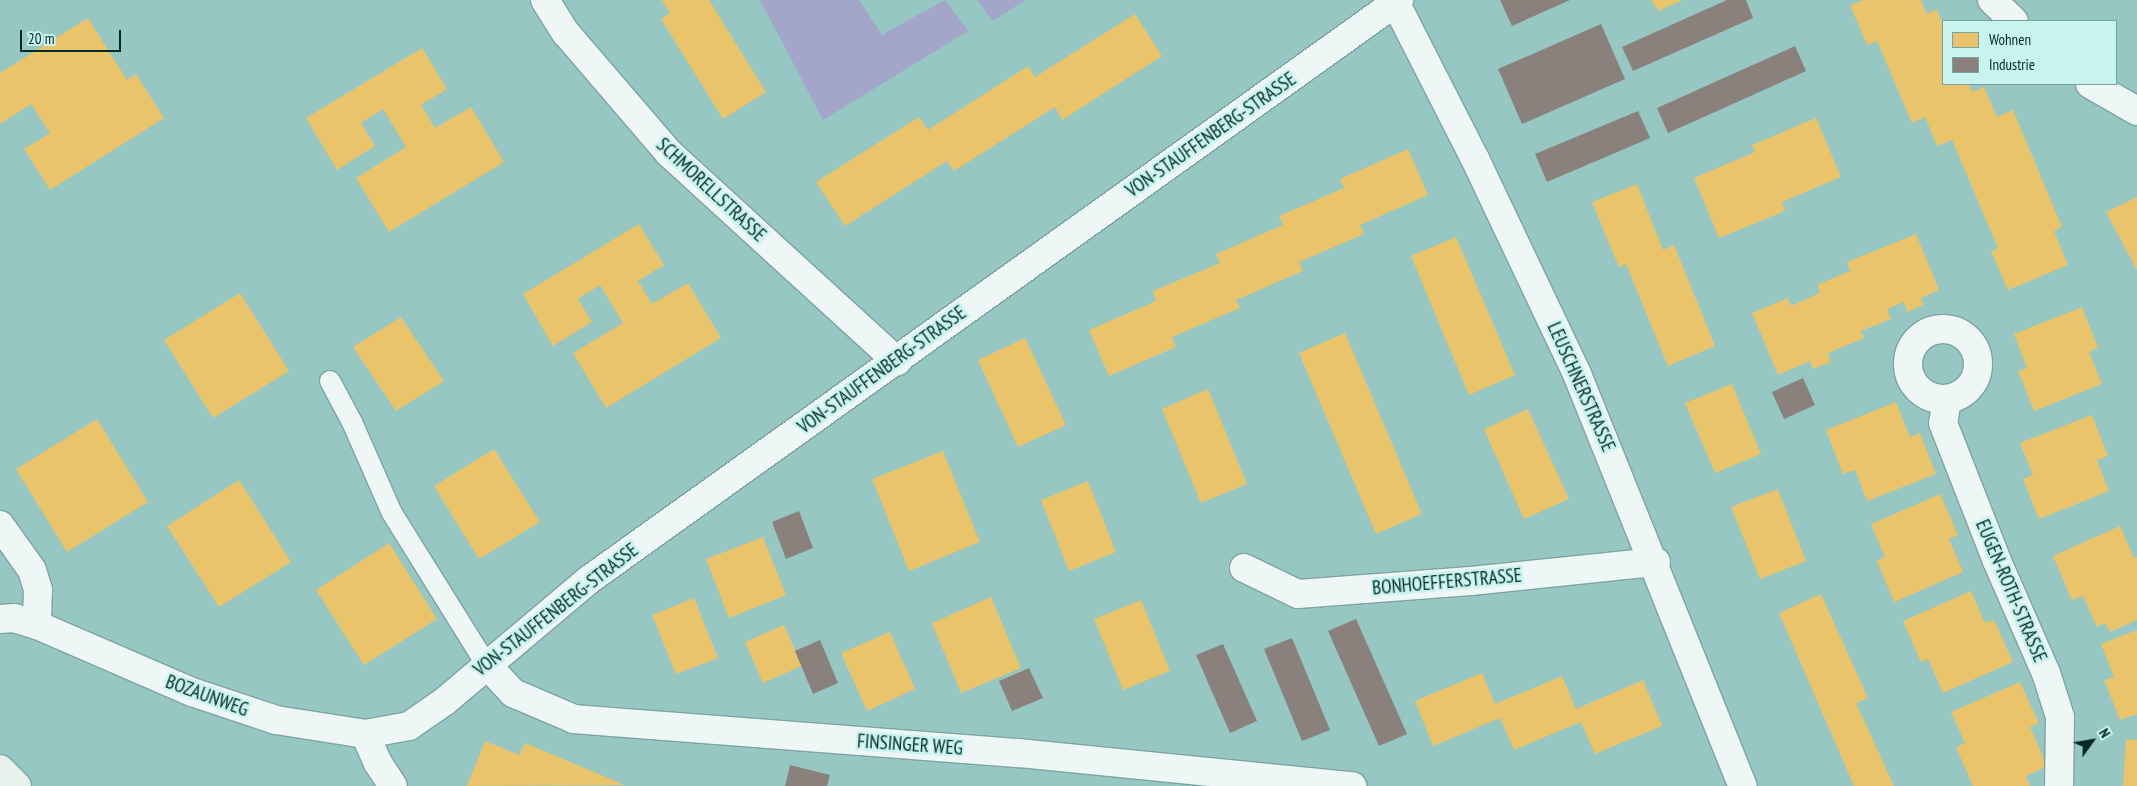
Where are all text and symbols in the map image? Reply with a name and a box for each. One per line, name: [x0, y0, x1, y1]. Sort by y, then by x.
scale bar: [22, 20, 124, 52]
legend: [1942, 20, 2117, 85]
text: 20 m: [28, 29, 54, 48]
text: Wohnen: [1989, 30, 2031, 49]
text: Industrie: [1989, 55, 2035, 74]
street label: VON-STAUFFENBERG-STRASSE: [1122, 68, 1300, 202]
street label: SCHMORELLSTRASSE: [652, 133, 770, 247]
street label: VON-STAUFFENBERG-STRASSE: [793, 301, 971, 439]
street label: LEUSCHNERSTRASSE: [1542, 319, 1620, 455]
street label: EUGEN-ROTH-STRASSE: [1971, 516, 2051, 666]
street label: VON-STAUFFENBERG-STRASSE: [469, 539, 643, 681]
street label: BONHOEFFERSTRASSE: [1371, 564, 1523, 600]
street label: BOZAUNWEG: [162, 671, 252, 721]
north arrow: [2067, 716, 2117, 766]
text: N: [2095, 725, 2114, 741]
street label: FINSINGER WEG: [856, 730, 964, 760]

